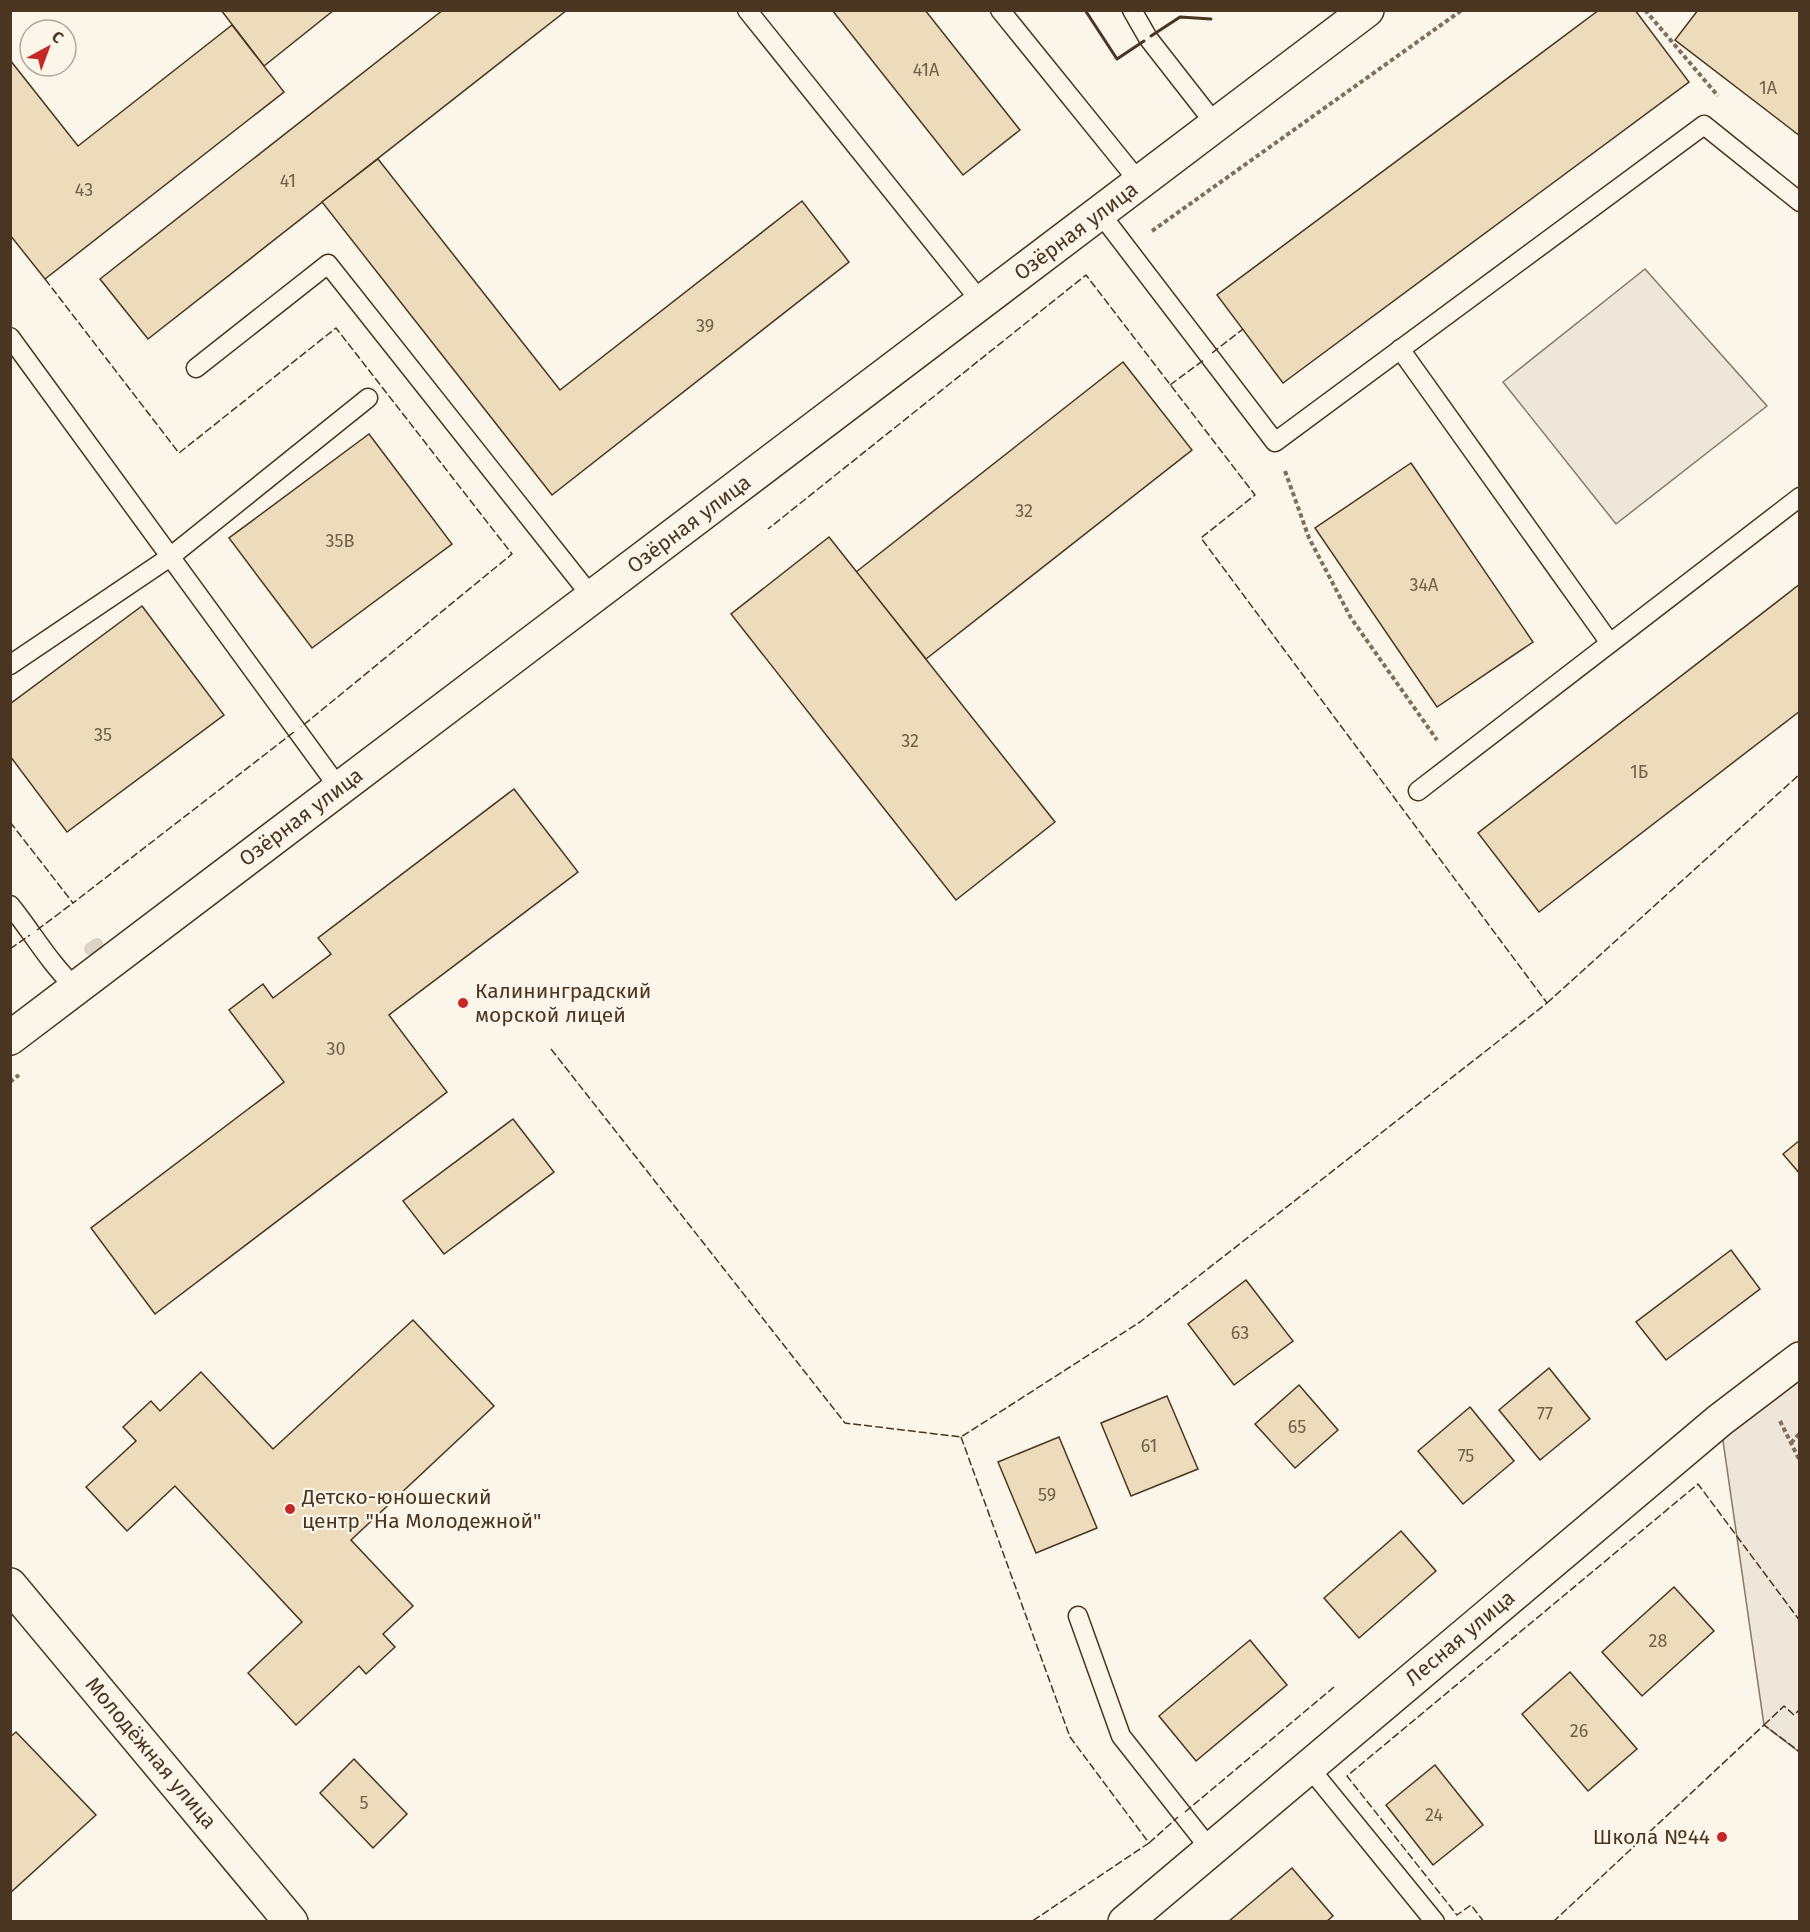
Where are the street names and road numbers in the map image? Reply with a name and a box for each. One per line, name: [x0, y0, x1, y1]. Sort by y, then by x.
street label: Озёрная улица: [1009, 176, 1143, 286]
street label: Озёрная улица: [622, 469, 756, 579]
street label: Озёрная улица: [234, 762, 368, 872]
street label: Лесная улица: [1400, 1585, 1520, 1691]
street label: Молодёжная улица: [80, 1672, 222, 1834]

